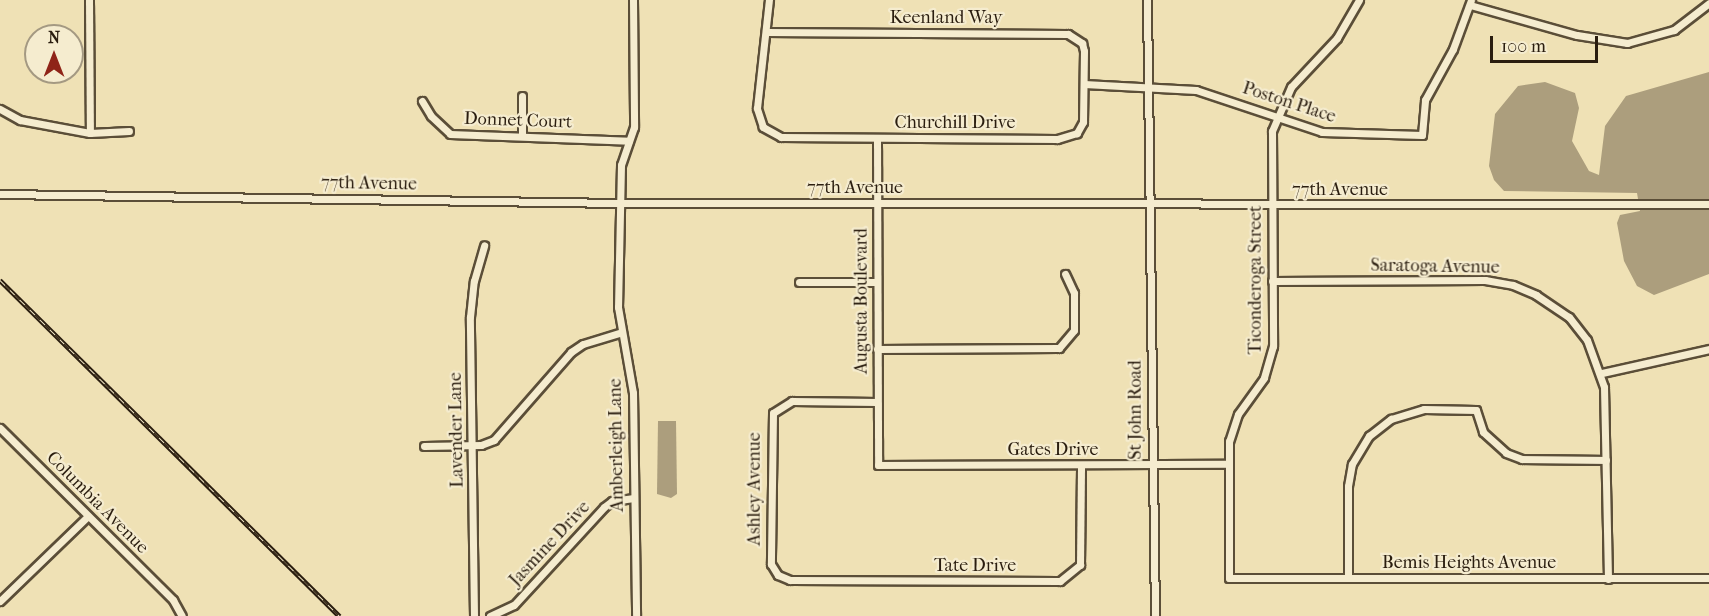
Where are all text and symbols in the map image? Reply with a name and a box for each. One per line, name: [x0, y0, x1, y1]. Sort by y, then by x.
street label: Keenland Way: [890, 7, 1002, 29]
north arrow: [24, 24, 84, 84]
scale bar: [1493, 24, 1601, 62]
text: N: [48, 28, 60, 47]
text: 100 m: [1501, 36, 1546, 57]
street label: Poston Place: [1240, 78, 1338, 128]
street label: Donnet Court: [464, 108, 572, 134]
street label: Churchill Drive: [895, 112, 1015, 134]
street label: 77th Avenue: [321, 172, 417, 196]
street label: 77th Avenue: [807, 177, 903, 199]
street label: 77th Avenue: [1292, 179, 1388, 201]
street label: Ticonderoga Street: [1245, 206, 1267, 354]
street label: Augusta Boulevard: [851, 228, 873, 374]
street label: Saratoga Avenue: [1370, 255, 1500, 279]
street label: St John Road: [1125, 360, 1147, 460]
street label: Lavender Lane: [445, 372, 469, 488]
street label: Amberleigh Lane: [605, 378, 629, 512]
street label: Ashley Avenue: [744, 432, 766, 546]
street label: Gates Drive: [1008, 439, 1098, 461]
street label: Columbia Avenue: [41, 447, 153, 559]
street label: Jasmine Drive: [505, 497, 595, 591]
street label: Bemis Heights Avenue: [1382, 552, 1556, 574]
street label: Tate Drive: [934, 555, 1016, 577]

